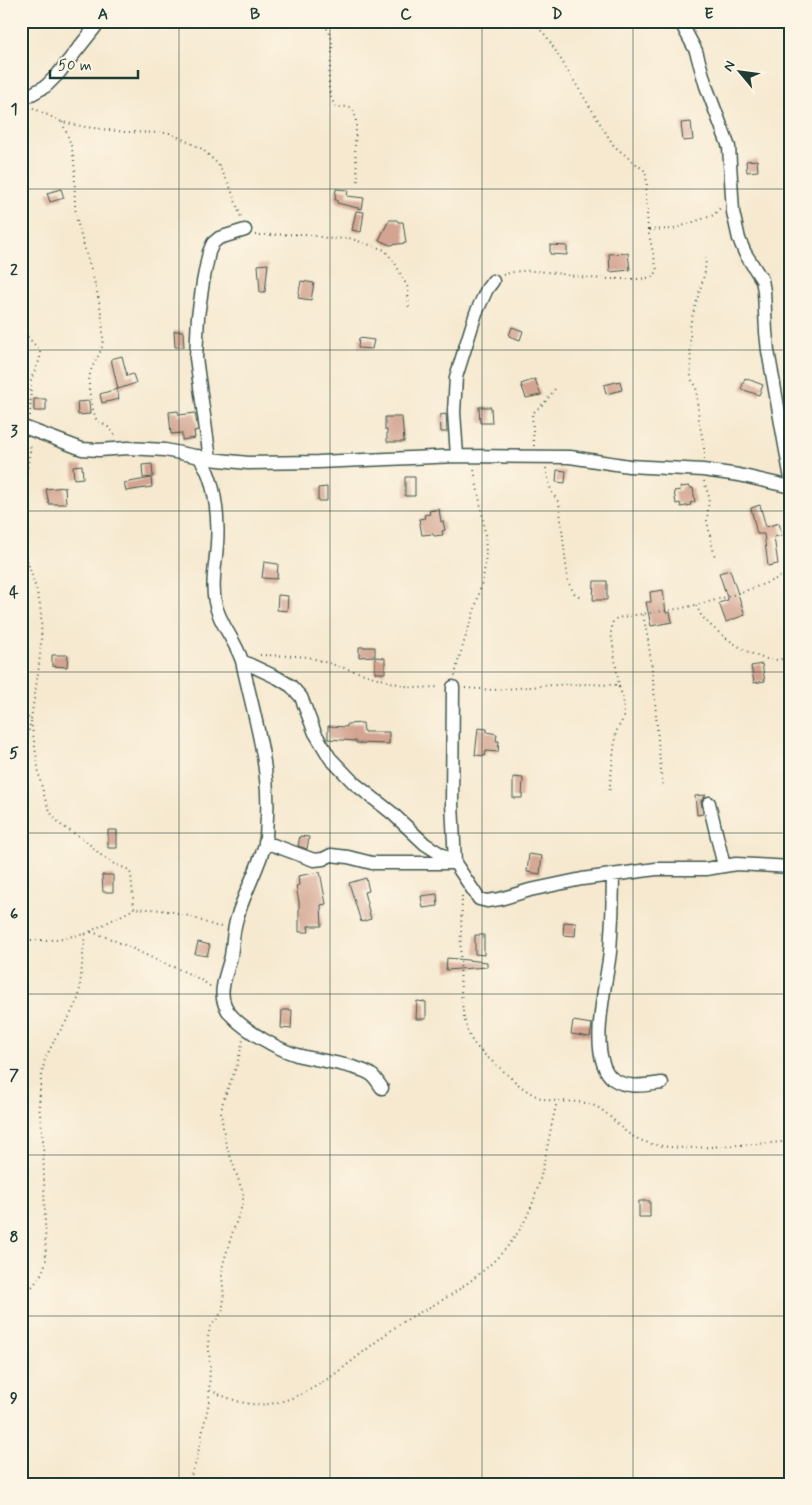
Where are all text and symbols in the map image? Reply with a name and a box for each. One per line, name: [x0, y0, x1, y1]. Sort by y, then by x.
text: A: [98, 4, 108, 25]
text: B: [250, 4, 260, 25]
text: C: [400, 4, 412, 25]
text: D: [551, 4, 563, 25]
text: E: [704, 4, 714, 25]
scale bar: [50, 48, 138, 80]
north arrow: [714, 48, 764, 98]
text: 50 m: [58, 56, 92, 76]
text: N: [719, 58, 740, 75]
text: 1: [10, 99, 18, 120]
text: 2: [10, 260, 18, 281]
text: 3: [10, 421, 18, 442]
text: 4: [9, 582, 19, 603]
text: 5: [9, 743, 19, 764]
text: 6: [10, 904, 18, 925]
text: 7: [9, 1065, 19, 1086]
text: 8: [9, 1227, 19, 1248]
text: 9: [10, 1388, 18, 1409]

